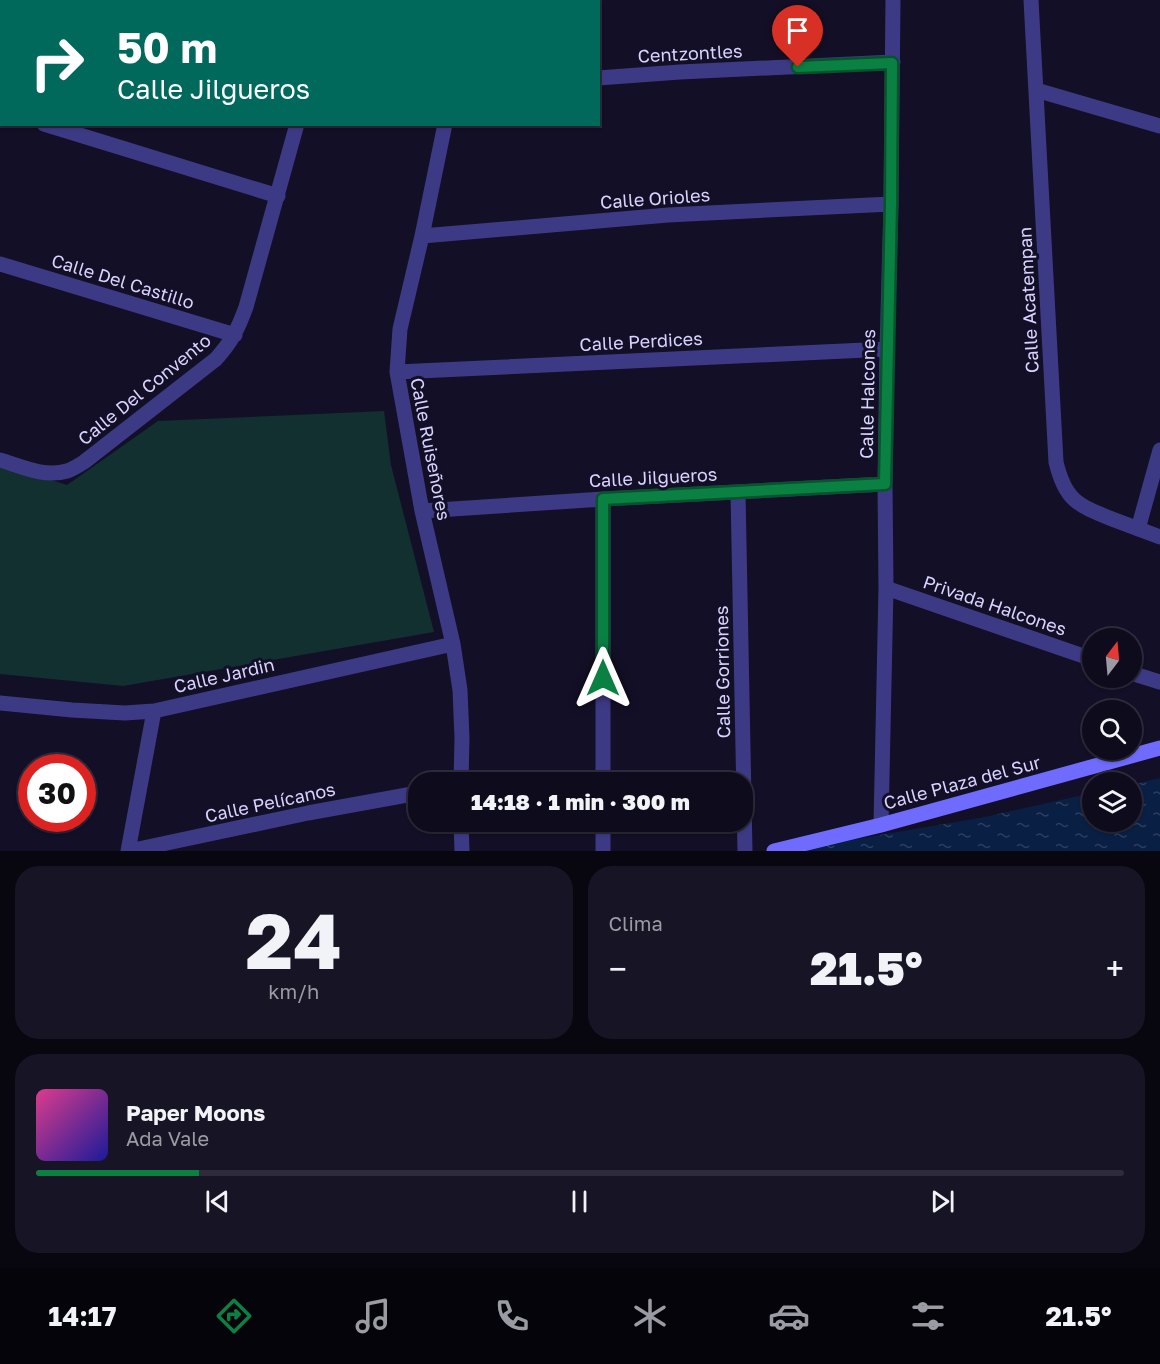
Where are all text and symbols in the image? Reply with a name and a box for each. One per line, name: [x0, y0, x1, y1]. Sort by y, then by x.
pin: [772, 5, 823, 67]
icon: arrive: [781, 14, 814, 47]
text: 50 m: [117, 22, 217, 72]
icon: right: [18, 24, 96, 102]
street label: Centzontles: [637, 39, 743, 67]
text: Calle Jilgueros: [117, 73, 310, 105]
street label: Calle Orioles: [599, 183, 711, 213]
street label: Calle Acatempan: [1013, 226, 1043, 374]
street label: Calle Del Castillo: [49, 249, 197, 313]
street label: Calle Perdices: [579, 327, 703, 355]
street label: Calle Del Convento: [73, 329, 215, 449]
street label: Calle Halcones: [855, 329, 879, 459]
street label: Calle Ruiseñores: [406, 376, 456, 522]
street label: Calle Jilgueros: [588, 463, 718, 491]
street label: Privada Halcones: [920, 570, 1070, 640]
street label: Calle Gorriones: [710, 605, 734, 739]
north arrow: [1082, 628, 1142, 688]
map controls: [1082, 628, 1142, 832]
position arrow: [571, 646, 635, 710]
street label: Calle Jardin: [172, 653, 276, 697]
button: search: [1082, 700, 1142, 760]
street label: Calle Plaza del Sur: [881, 750, 1043, 814]
speed limit sign: 30: [18, 754, 96, 832]
button: layers: [1082, 772, 1142, 832]
street label: Calle Pelícanos: [203, 777, 337, 827]
text: 14:18 · 1 min · 300 m: [471, 788, 690, 815]
text: 24: [246, 893, 342, 986]
text: Clima: [609, 911, 663, 935]
text: 21.5°: [810, 941, 922, 995]
text: −: [609, 949, 627, 988]
text: +: [1106, 949, 1124, 988]
text: km/h: [268, 979, 319, 1003]
text: Paper Moons: [126, 1099, 265, 1126]
text: Ada Vale: [126, 1126, 209, 1150]
icon: previous: [201, 1185, 234, 1218]
icon: pause: [563, 1185, 596, 1218]
icon: next: [926, 1185, 959, 1218]
icon: directions: [213, 1295, 255, 1337]
icon: music: [352, 1295, 394, 1337]
icon: phone: [491, 1295, 533, 1337]
icon: climate: [629, 1295, 671, 1337]
icon: car: [768, 1295, 810, 1337]
icon: filters: [907, 1295, 949, 1337]
text: 14:17: [48, 1300, 116, 1332]
text: 21.5°: [1046, 1300, 1112, 1332]

